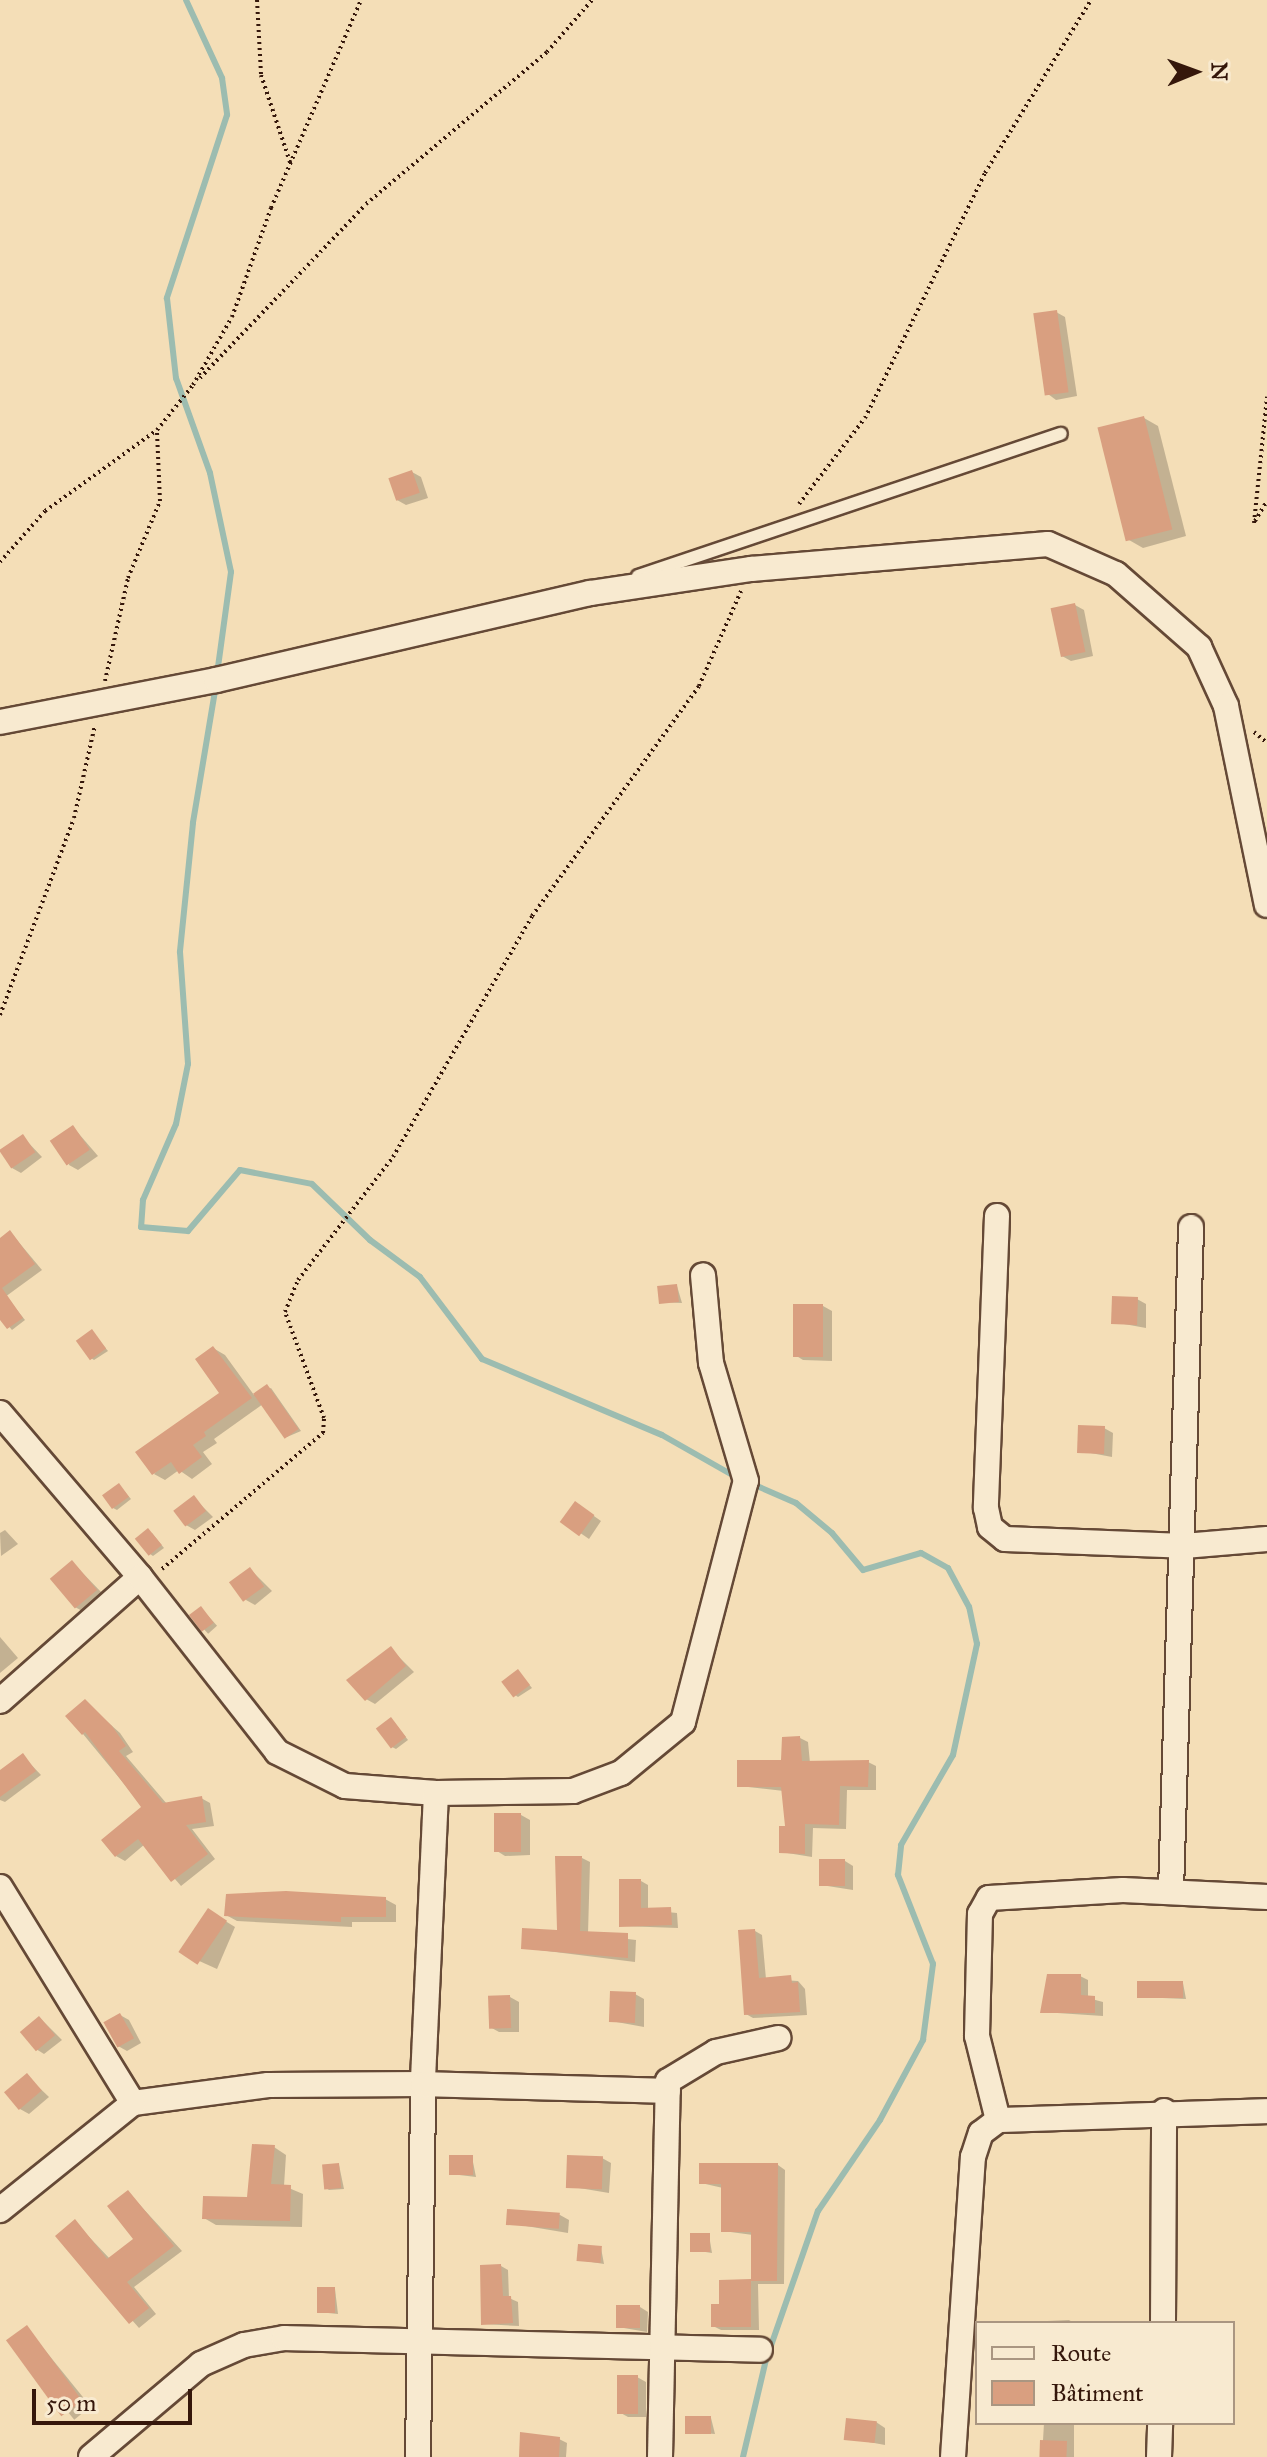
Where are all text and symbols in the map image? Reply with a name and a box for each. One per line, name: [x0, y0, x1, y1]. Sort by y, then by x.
north arrow: [1155, 32, 1235, 112]
text: N: [1206, 62, 1233, 81]
legend: [975, 2321, 1235, 2425]
text: Route: [1051, 2338, 1111, 2368]
scale bar: [36, 2373, 196, 2423]
text: Bâtiment: [1051, 2378, 1144, 2408]
text: 50 m: [46, 2388, 96, 2418]

